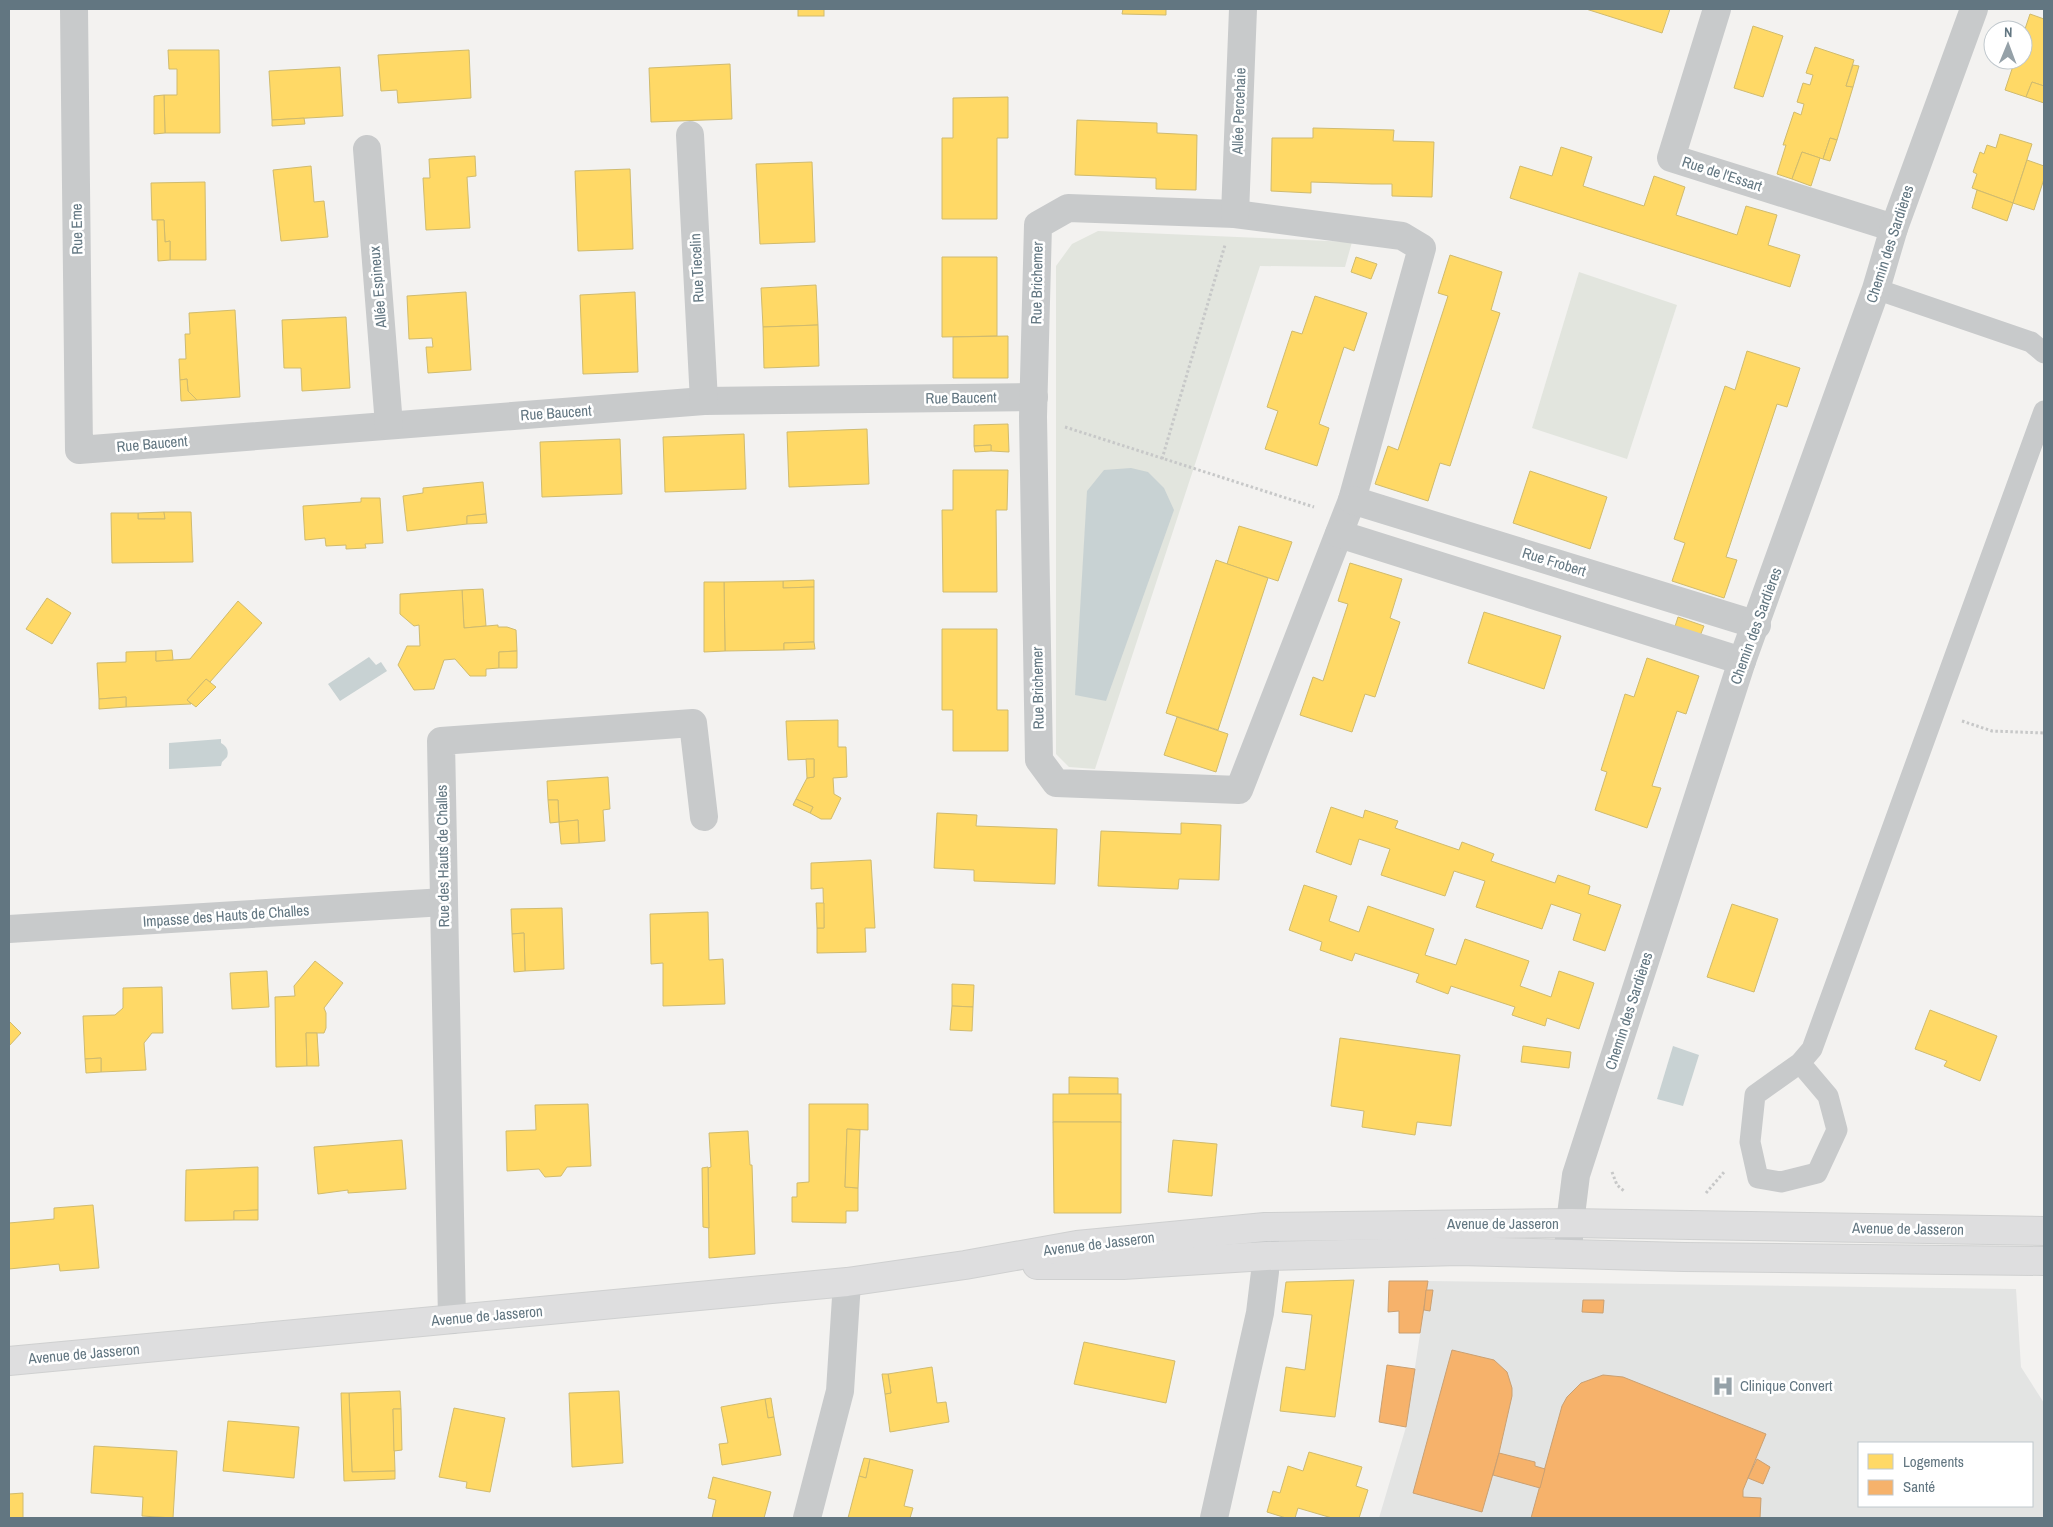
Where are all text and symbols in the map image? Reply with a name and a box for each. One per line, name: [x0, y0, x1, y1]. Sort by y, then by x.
north arrow: [1983, 20, 2033, 70]
text: N: [2004, 23, 2013, 41]
street label: Allée Percehaie: [1226, 67, 1251, 156]
street label: Rue de l'Essart: [1679, 151, 1765, 197]
street label: Chemin des Sardières: [1861, 182, 1919, 306]
street label: Rue Eme: [66, 203, 87, 255]
street label: Rue Tiecelin: [684, 233, 709, 303]
street label: Rue Brichemer: [1025, 241, 1048, 325]
street label: Allée Espineux: [363, 244, 392, 330]
street label: Rue Baucent: [925, 386, 997, 409]
street label: Rue Baucent: [520, 400, 593, 425]
street label: Rue Baucent: [116, 430, 189, 457]
street label: Rue Frobert: [1520, 542, 1589, 581]
street label: Chemin des Sardières: [1725, 564, 1786, 687]
street label: Rue Brichemer: [1026, 646, 1049, 730]
street label: Rue des Hauts de Challes: [431, 784, 454, 928]
street label: Impasse des Hauts de Challes: [142, 899, 310, 932]
street label: Chemin des Sardières: [1600, 949, 1658, 1073]
street label: Avenue de Jasseron: [1446, 1213, 1559, 1234]
street label: Avenue de Jasseron: [1851, 1217, 1964, 1240]
street label: Avenue de Jasseron: [1041, 1226, 1156, 1261]
street label: Avenue de Jasseron: [429, 1300, 544, 1331]
street label: Avenue de Jasseron: [26, 1338, 141, 1369]
hospital icon: Clinique Convert: [1710, 1373, 1736, 1399]
place label: Clinique Convert: [1740, 1375, 1833, 1396]
legend: [1858, 1442, 2033, 1507]
text: Logements: [1903, 1451, 1964, 1472]
text: Santé: [1903, 1476, 1935, 1497]

